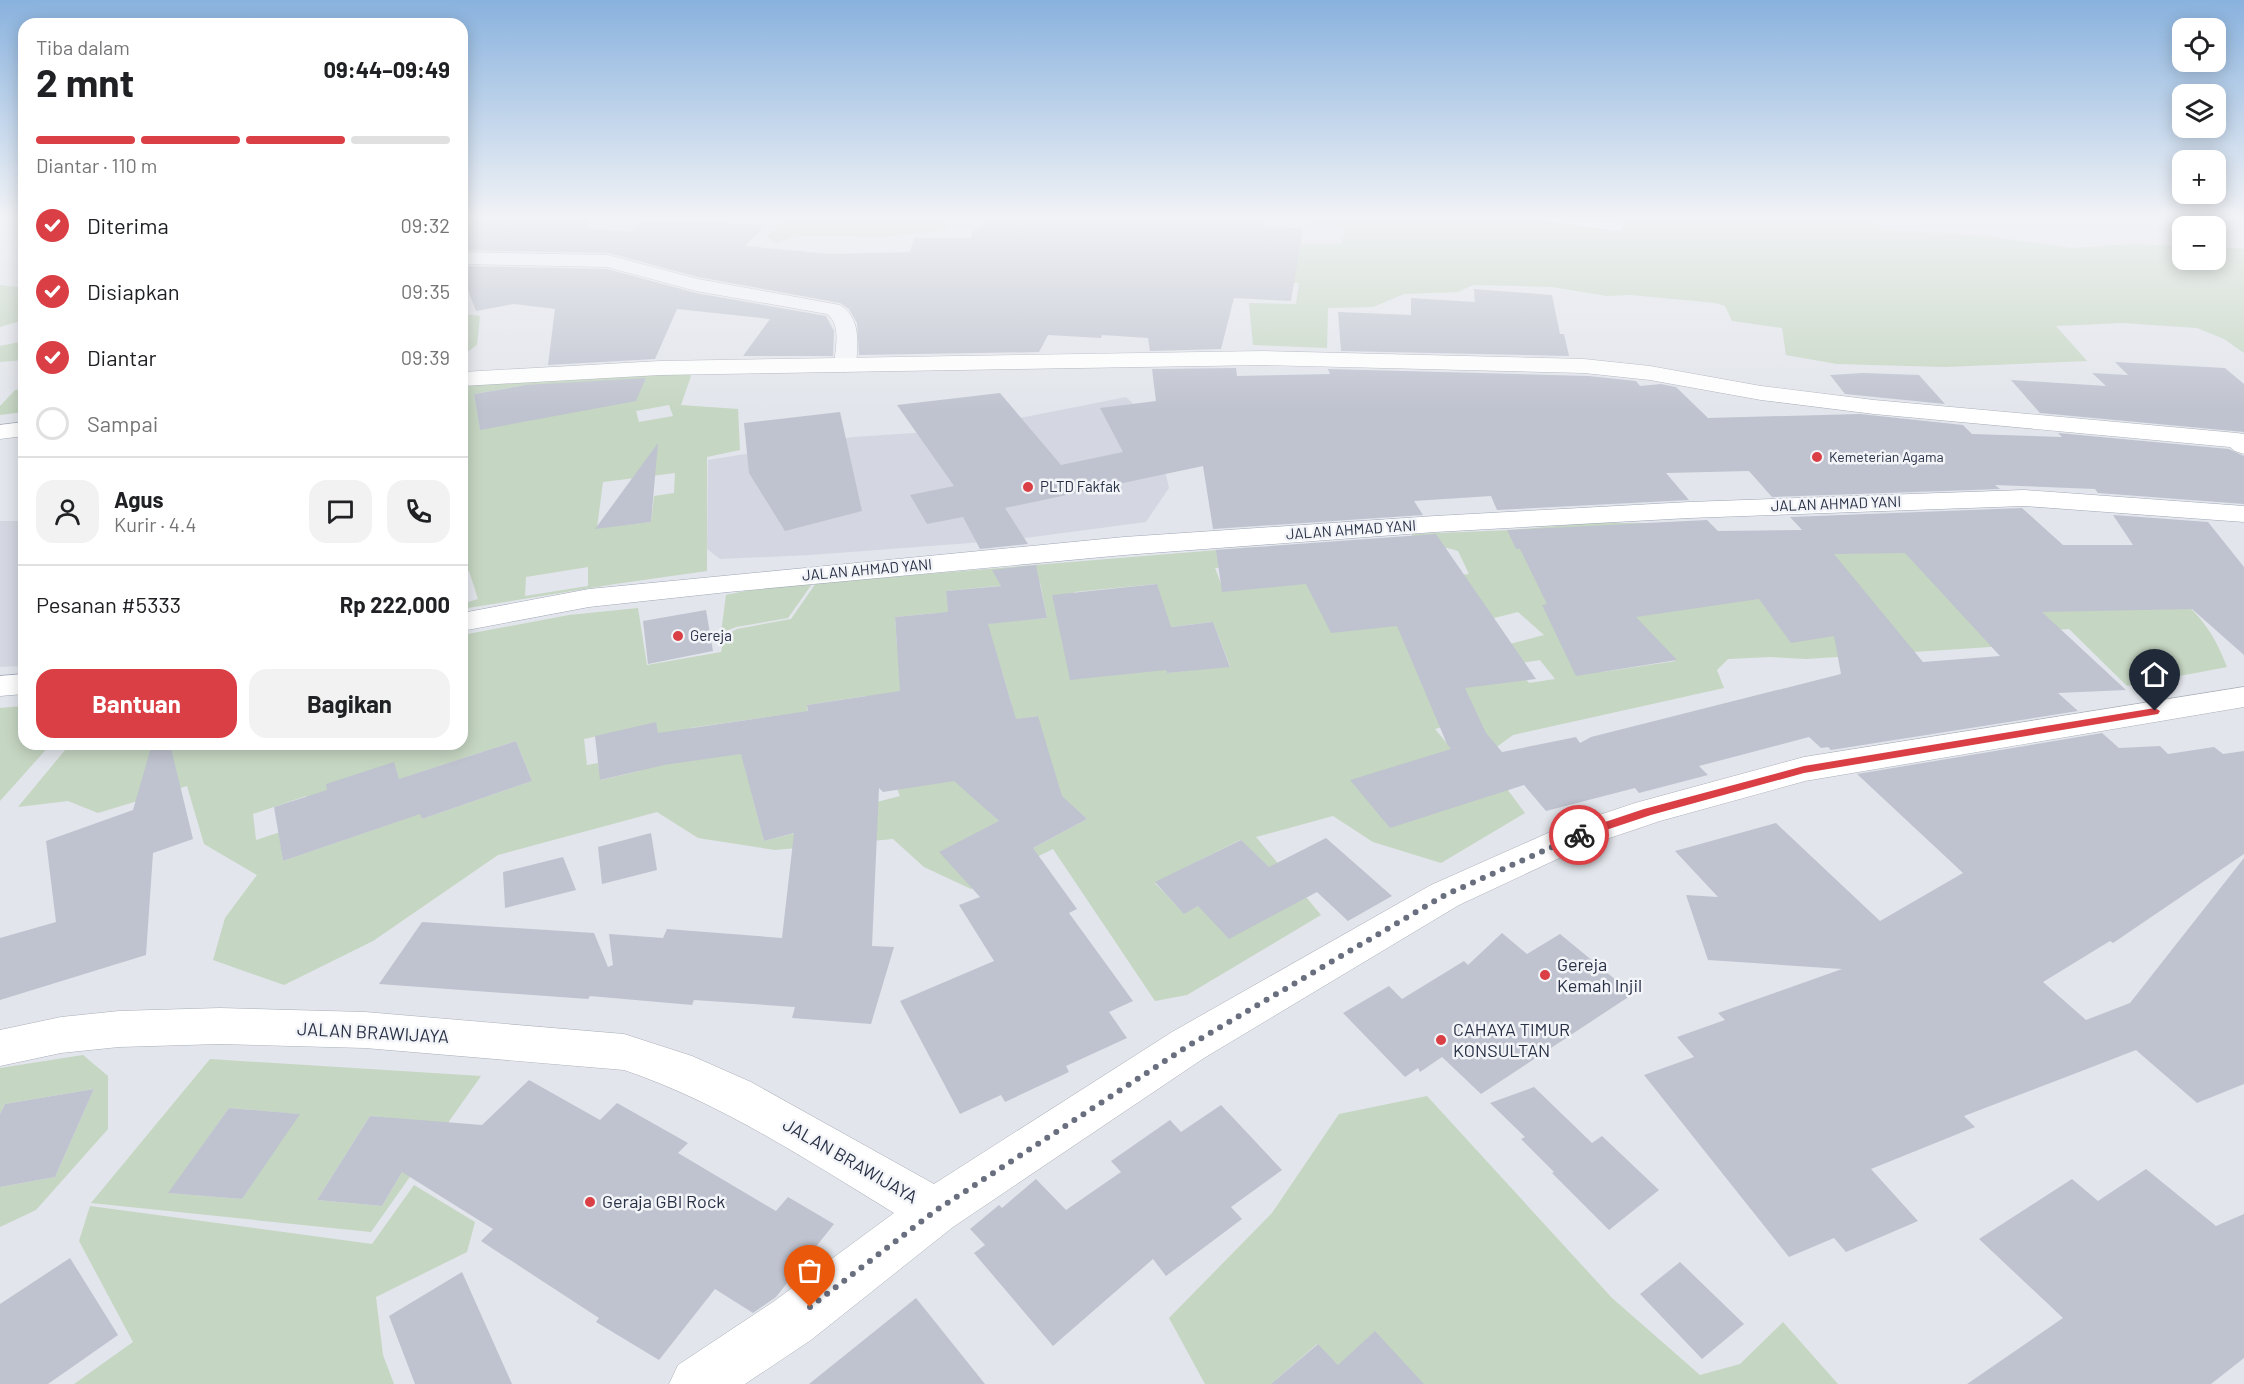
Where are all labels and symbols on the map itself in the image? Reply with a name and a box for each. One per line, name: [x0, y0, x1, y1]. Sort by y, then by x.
place label: Kemeterian Agama: [1829, 448, 1944, 465]
marker: Kemeterian Agama: [1810, 450, 1824, 464]
place label: PLTD Fakfak: [1040, 477, 1121, 495]
marker: PLTD Fakfak: [1021, 480, 1035, 494]
street label: JALAN AHMAD YANI: [1770, 492, 1901, 514]
street label: JALAN AHMAD YANI: [1285, 515, 1417, 543]
street label: JALAN AHMAD YANI: [801, 554, 933, 584]
place label: Gereja: [690, 626, 732, 644]
marker: Gereja: [671, 629, 685, 643]
pin: [2129, 649, 2180, 711]
courier: [1549, 805, 1609, 865]
place label: Gereja Kemah Injil: [1557, 953, 1642, 996]
marker: Gereja Kemah Injil: [1538, 968, 1552, 982]
street label: JALAN BRAWIJAYA: [297, 1017, 450, 1047]
place label: CAHAYA TIMUR KONSULTAN: [1453, 1018, 1570, 1061]
marker: CAHAYA TIMUR KONSULTAN: [1434, 1033, 1448, 1047]
street label: JALAN BRAWIJAYA: [779, 1113, 922, 1208]
place label: Geraja GBI Rock: [602, 1190, 725, 1212]
marker: Geraja GBI Rock: [583, 1195, 597, 1209]
pin: [784, 1245, 835, 1307]

